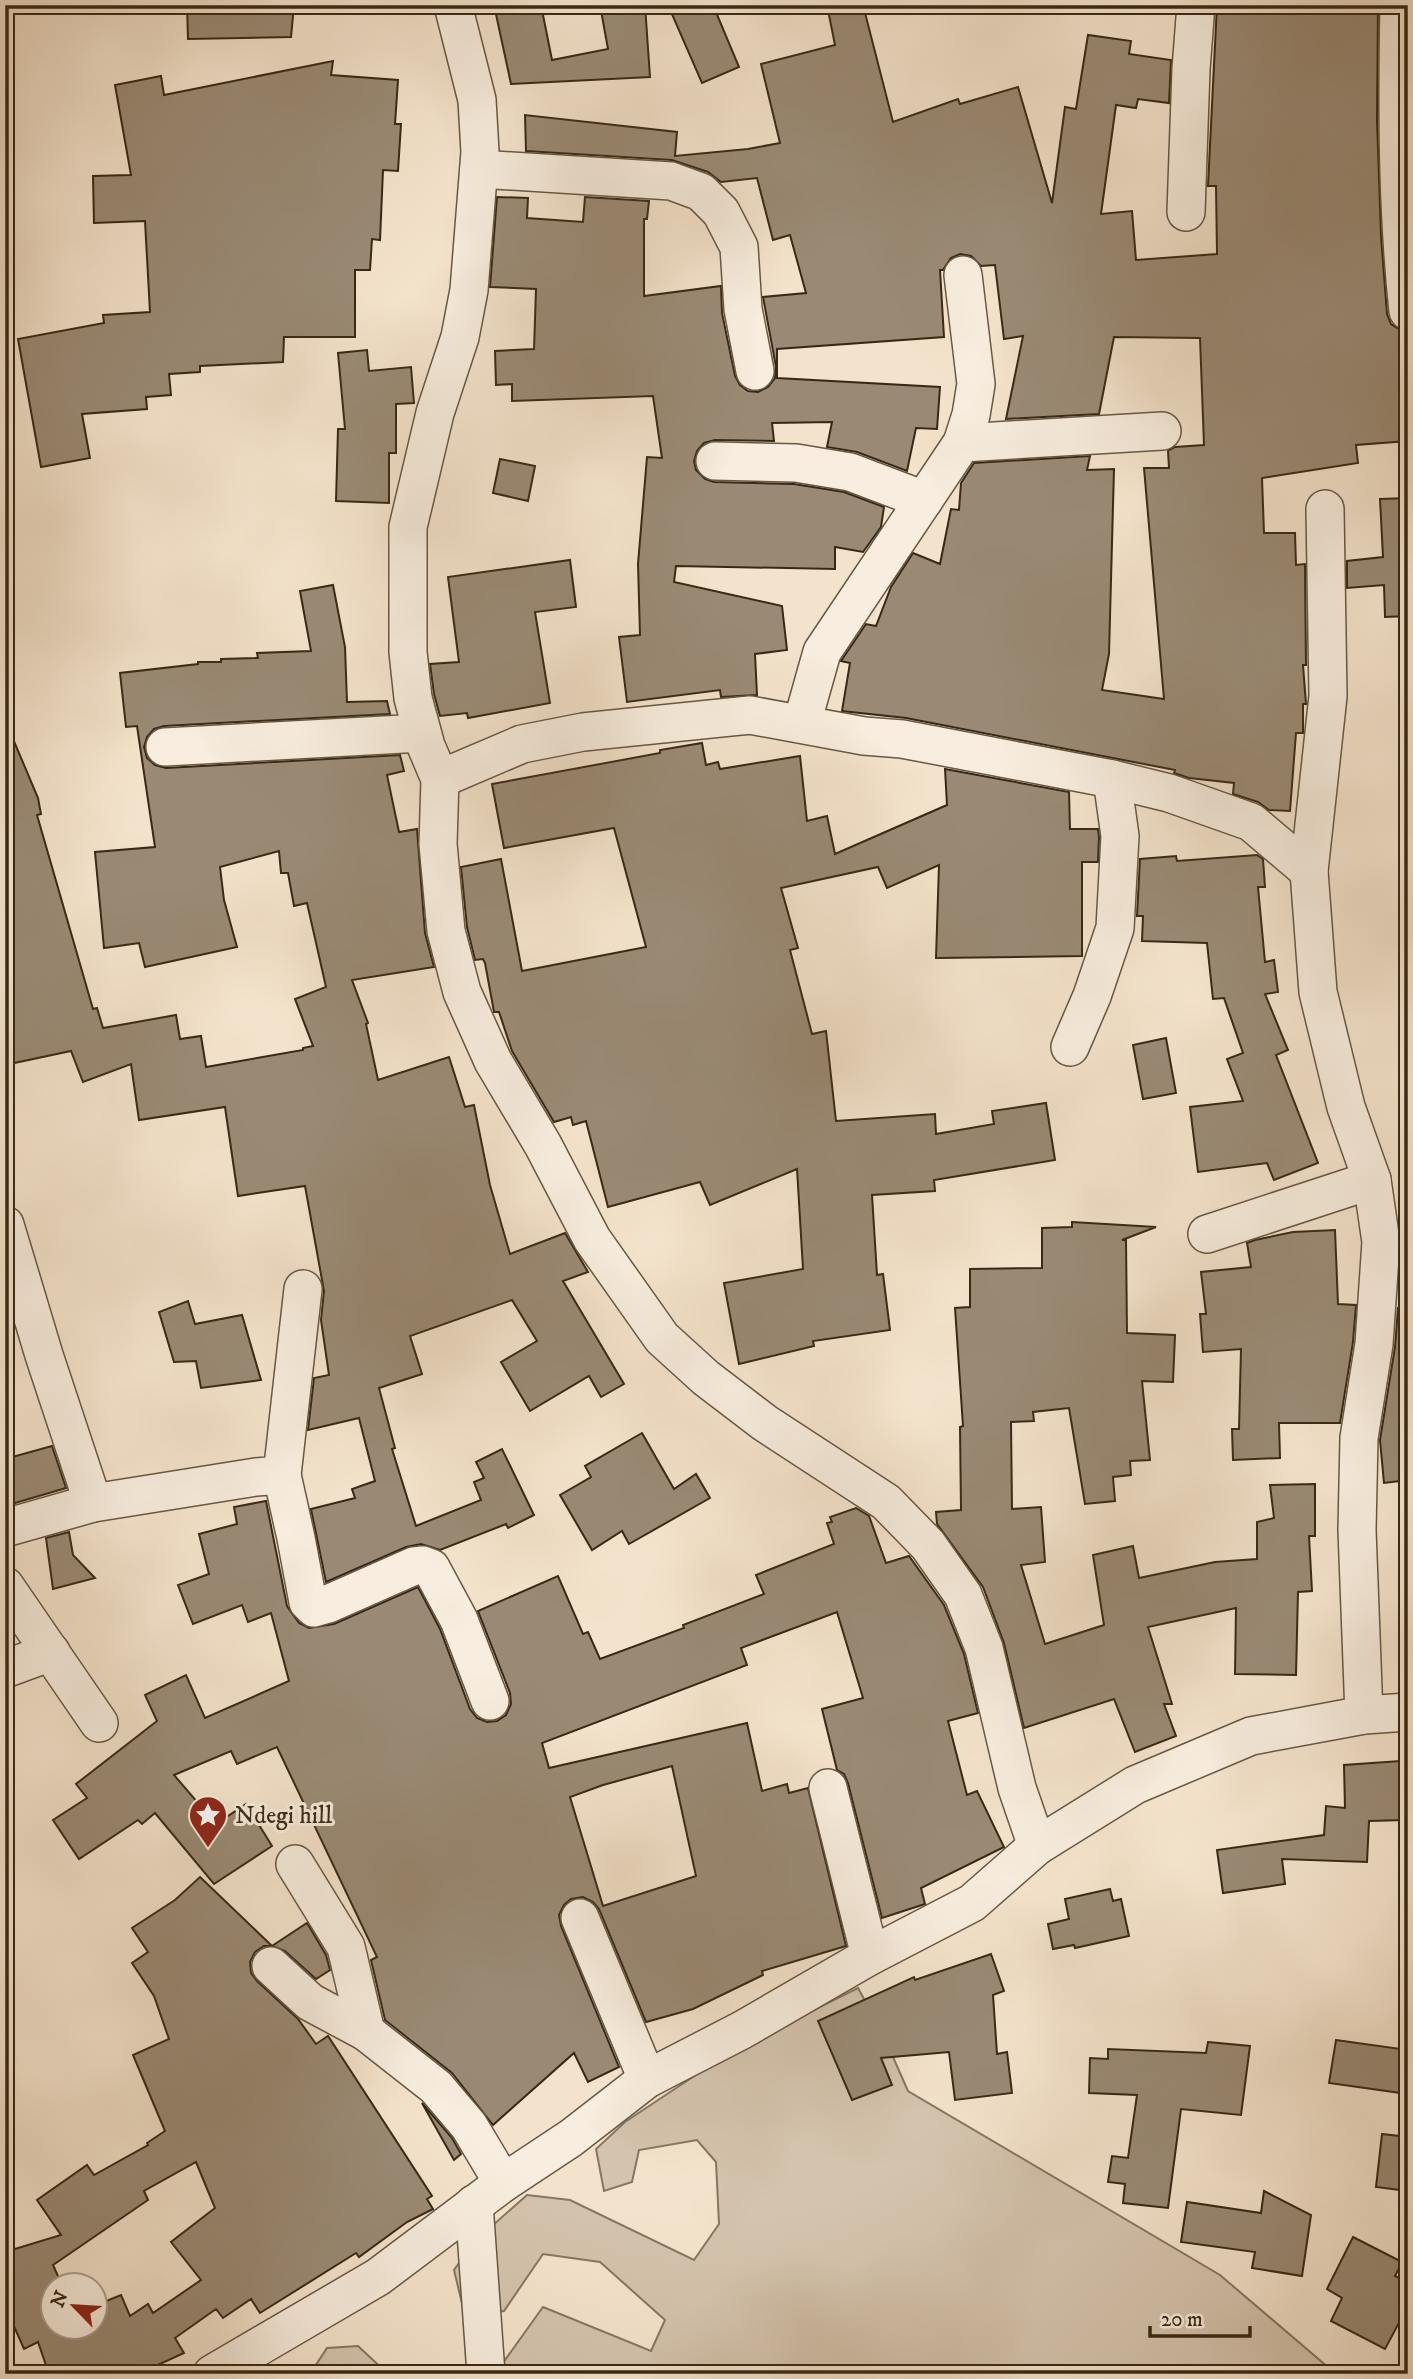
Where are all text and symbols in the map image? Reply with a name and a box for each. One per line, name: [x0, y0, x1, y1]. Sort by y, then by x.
place icon: Ndegi hill: [187, 1794, 229, 1849]
place label: Ndegi hill: [235, 1801, 333, 1831]
north arrow: [38, 2270, 108, 2340]
text: N: [46, 2287, 74, 2311]
scale bar: [1150, 2295, 1250, 2339]
text: 20 m: [1161, 2307, 1203, 2333]

